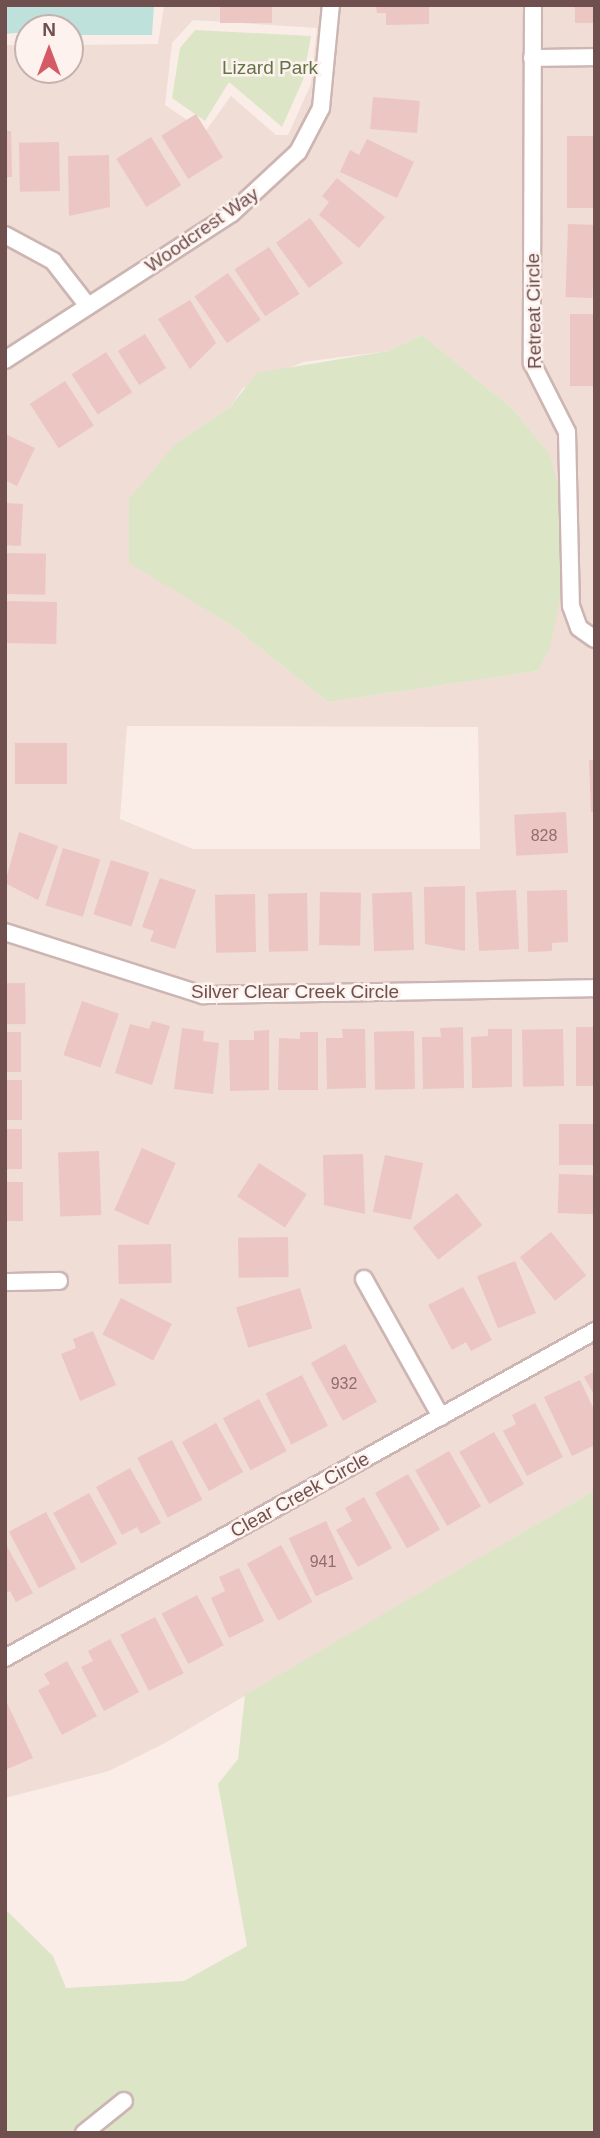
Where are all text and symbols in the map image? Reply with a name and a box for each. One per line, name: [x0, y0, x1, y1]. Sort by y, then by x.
north arrow: [14, 14, 84, 84]
text: N: [42, 19, 56, 40]
park label: Lizard Park: [222, 57, 318, 79]
street label: Woodcrest Way: [141, 183, 263, 277]
street label: Retreat Circle: [522, 253, 546, 369]
house number: 828: [531, 826, 557, 846]
street label: Silver Clear Creek Circle: [191, 981, 399, 1003]
house number: 932: [331, 1374, 357, 1394]
street label: Clear Creek Circle: [227, 1447, 373, 1543]
house number: 941: [310, 1552, 336, 1572]

